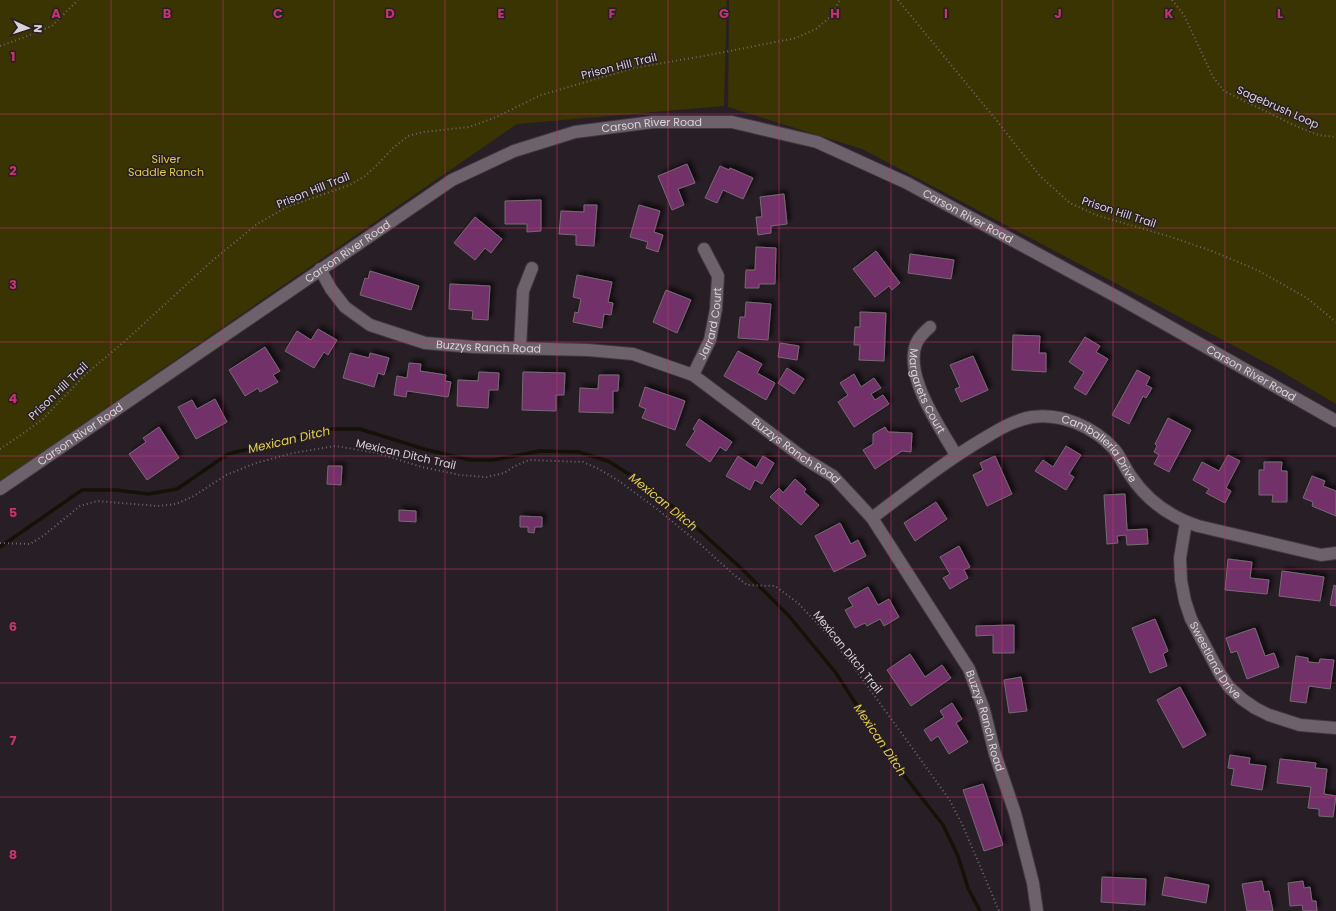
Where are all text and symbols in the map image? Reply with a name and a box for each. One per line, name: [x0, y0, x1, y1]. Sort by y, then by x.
text: A: [51, 4, 61, 23]
text: B: [163, 4, 172, 23]
text: C: [273, 4, 283, 23]
text: D: [385, 4, 395, 23]
text: E: [497, 4, 505, 23]
text: F: [608, 4, 616, 23]
text: G: [719, 4, 729, 23]
text: H: [830, 4, 840, 23]
text: I: [944, 4, 948, 23]
text: J: [1054, 4, 1062, 23]
text: K: [1164, 4, 1174, 23]
text: L: [1277, 4, 1283, 23]
north arrow: [8, 8, 48, 48]
text: N: [30, 24, 46, 33]
text: 1: [11, 47, 15, 66]
street label: Prison Hill Trail: [579, 49, 659, 83]
street label: Sagebrush Loop: [1234, 82, 1322, 132]
street label: Carson River Road: [600, 114, 702, 137]
park label: Silver Saddle Ranch: [128, 151, 204, 180]
text: 2: [9, 161, 17, 180]
street label: Prison Hill Trail: [274, 168, 352, 212]
street label: Carson River Road: [920, 185, 1016, 247]
street label: Prison Hill Trail: [1080, 192, 1158, 232]
street label: Carson River Road: [301, 216, 394, 286]
text: 3: [9, 275, 17, 294]
street label: Jarrard Court: [694, 287, 725, 362]
street label: Buzzys Ranch Road: [435, 336, 541, 357]
street label: Carson River Road: [1204, 341, 1299, 405]
street label: Margarets Court: [905, 348, 949, 437]
street label: Prison Hill Trail: [25, 358, 91, 424]
text: 4: [9, 389, 18, 408]
street label: Carson River Road: [34, 399, 126, 469]
street label: Camballeria Drive: [1060, 411, 1141, 486]
street label: Buzzys Ranch Road: [748, 414, 844, 487]
water label: Mexican Ditch: [246, 422, 332, 457]
street label: Mexican Ditch Trail: [354, 435, 458, 473]
water label: Mexican Ditch: [625, 469, 701, 535]
text: 5: [9, 503, 17, 522]
street label: Mexican Ditch Trail: [810, 607, 886, 697]
text: 6: [9, 617, 17, 636]
street label: Sweetland Drive: [1186, 619, 1245, 703]
street label: Buzzys Ranch Road: [962, 668, 1008, 773]
water label: Mexican Ditch: [850, 700, 911, 779]
text: 7: [10, 731, 17, 750]
text: 8: [9, 845, 17, 864]

